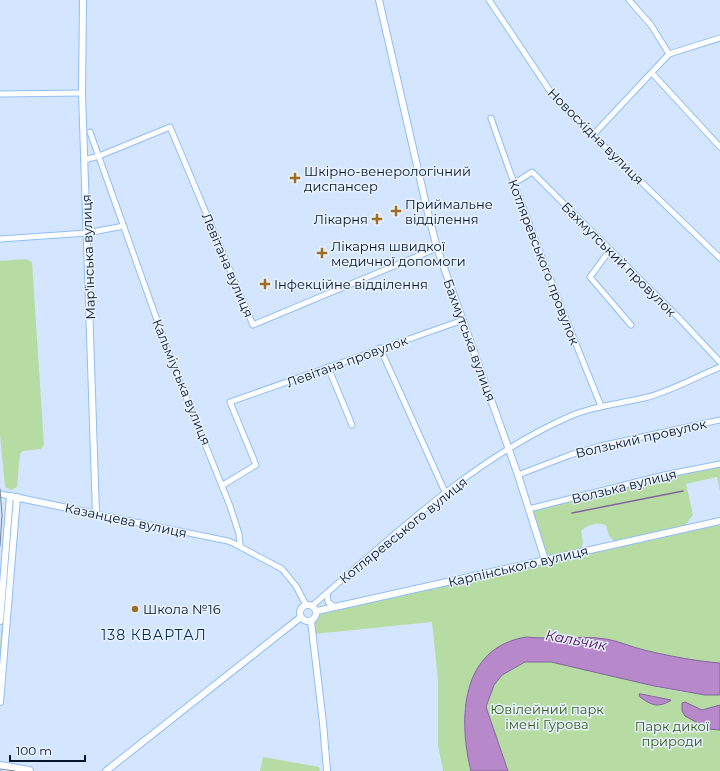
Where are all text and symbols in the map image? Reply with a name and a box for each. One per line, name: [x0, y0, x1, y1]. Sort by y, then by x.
street label: Новосхідна вулиця: [545, 85, 647, 187]
place label: Шкірно-венерологічний диспансер: [304, 163, 471, 194]
marker: Шкірно-венерологічний диспансер: [289, 172, 301, 184]
street label: Котляревського провулок: [505, 177, 583, 347]
street label: Мар'їнська вулиця: [78, 194, 98, 320]
place label: Приймальне відділення: [405, 196, 493, 227]
street label: Бахмутський провулок: [558, 198, 680, 320]
marker: Приймальне відділення: [390, 205, 402, 217]
street label: Левітана вулиця: [199, 210, 257, 320]
place label: Лікарня: [314, 211, 368, 227]
marker: Лікарня: [371, 213, 383, 225]
place label: Лікарня швидкої медичної допомоги: [331, 238, 466, 269]
marker: Лікарня швидкої медичної допомоги: [316, 247, 328, 259]
place label: Інфекційне відділення: [274, 276, 428, 292]
street label: Бахмутська вулиця: [440, 277, 500, 403]
marker: Інфекційне відділення: [259, 278, 271, 290]
street label: Кальміуська вулиця: [149, 317, 215, 447]
street label: Левітана провулок: [284, 331, 410, 390]
street label: Волзький провулок: [574, 415, 709, 461]
street label: Волзька вулиця: [570, 465, 678, 507]
street label: Котляревського вулиця: [336, 473, 470, 587]
street label: Казанцева вулиця: [63, 499, 189, 541]
street label: Карпінського вулиця: [447, 542, 589, 590]
place label: Школа №16: [143, 601, 221, 617]
marker: Школа №16: [130, 604, 140, 614]
district label: 138 КВАРТАЛ: [101, 626, 207, 644]
water label: Кальчик: [544, 626, 609, 654]
park label: Ювілейний парк імені Гурова: [490, 701, 604, 732]
park label: Парк дикої природи: [635, 718, 710, 749]
scale bar: [10, 737, 85, 763]
text: 100 m: [16, 743, 52, 758]

